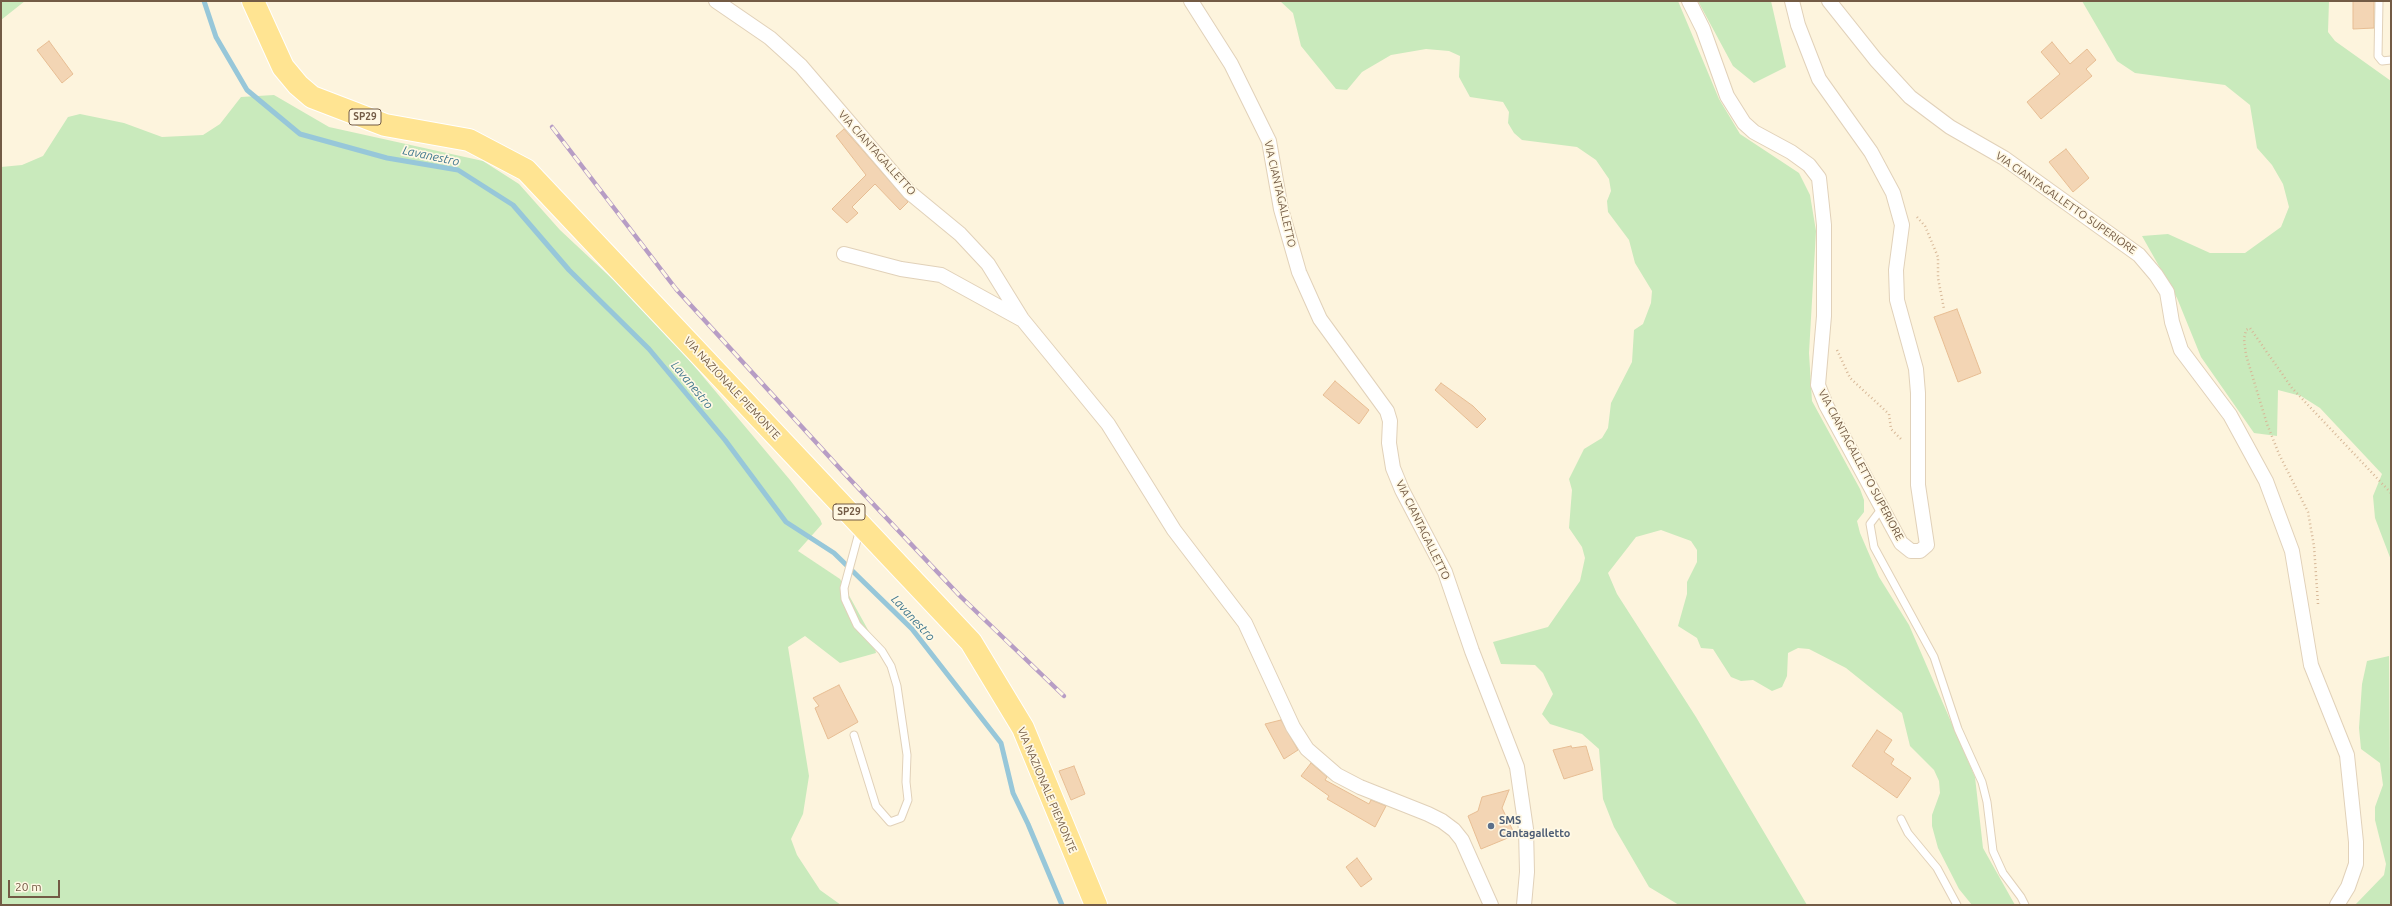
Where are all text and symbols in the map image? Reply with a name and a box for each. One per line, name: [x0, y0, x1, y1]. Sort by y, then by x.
street label: VIA CIANTAGALLETTO: [836, 108, 918, 198]
road number: SP29: [349, 109, 381, 125]
street label: VIA CIANTAGALLETTO: [1261, 139, 1299, 249]
water label: Lavanestro: [401, 143, 461, 169]
street label: VIA CIANTAGALLETTO SUPERIORE: [1993, 149, 2139, 257]
street label: VIA NAZIONALE PIEMONTE: [681, 334, 783, 442]
water label: Lavanestro: [668, 358, 716, 412]
street label: VIA CIANTAGALLETTO SUPERIORE: [1815, 387, 1907, 543]
street label: VIA CIANTAGALLETTO: [1393, 478, 1453, 582]
road number: SP29: [833, 504, 865, 520]
water label: Lavanestro: [888, 592, 938, 644]
street label: VIA NAZIONALE PIEMONTE: [1014, 725, 1080, 855]
place label: SMS Cantagalletto: [1499, 813, 1570, 839]
marker: SMS Cantagalletto: [1486, 821, 1496, 831]
scale bar: [10, 872, 62, 898]
text: 20 m: [15, 880, 42, 893]

